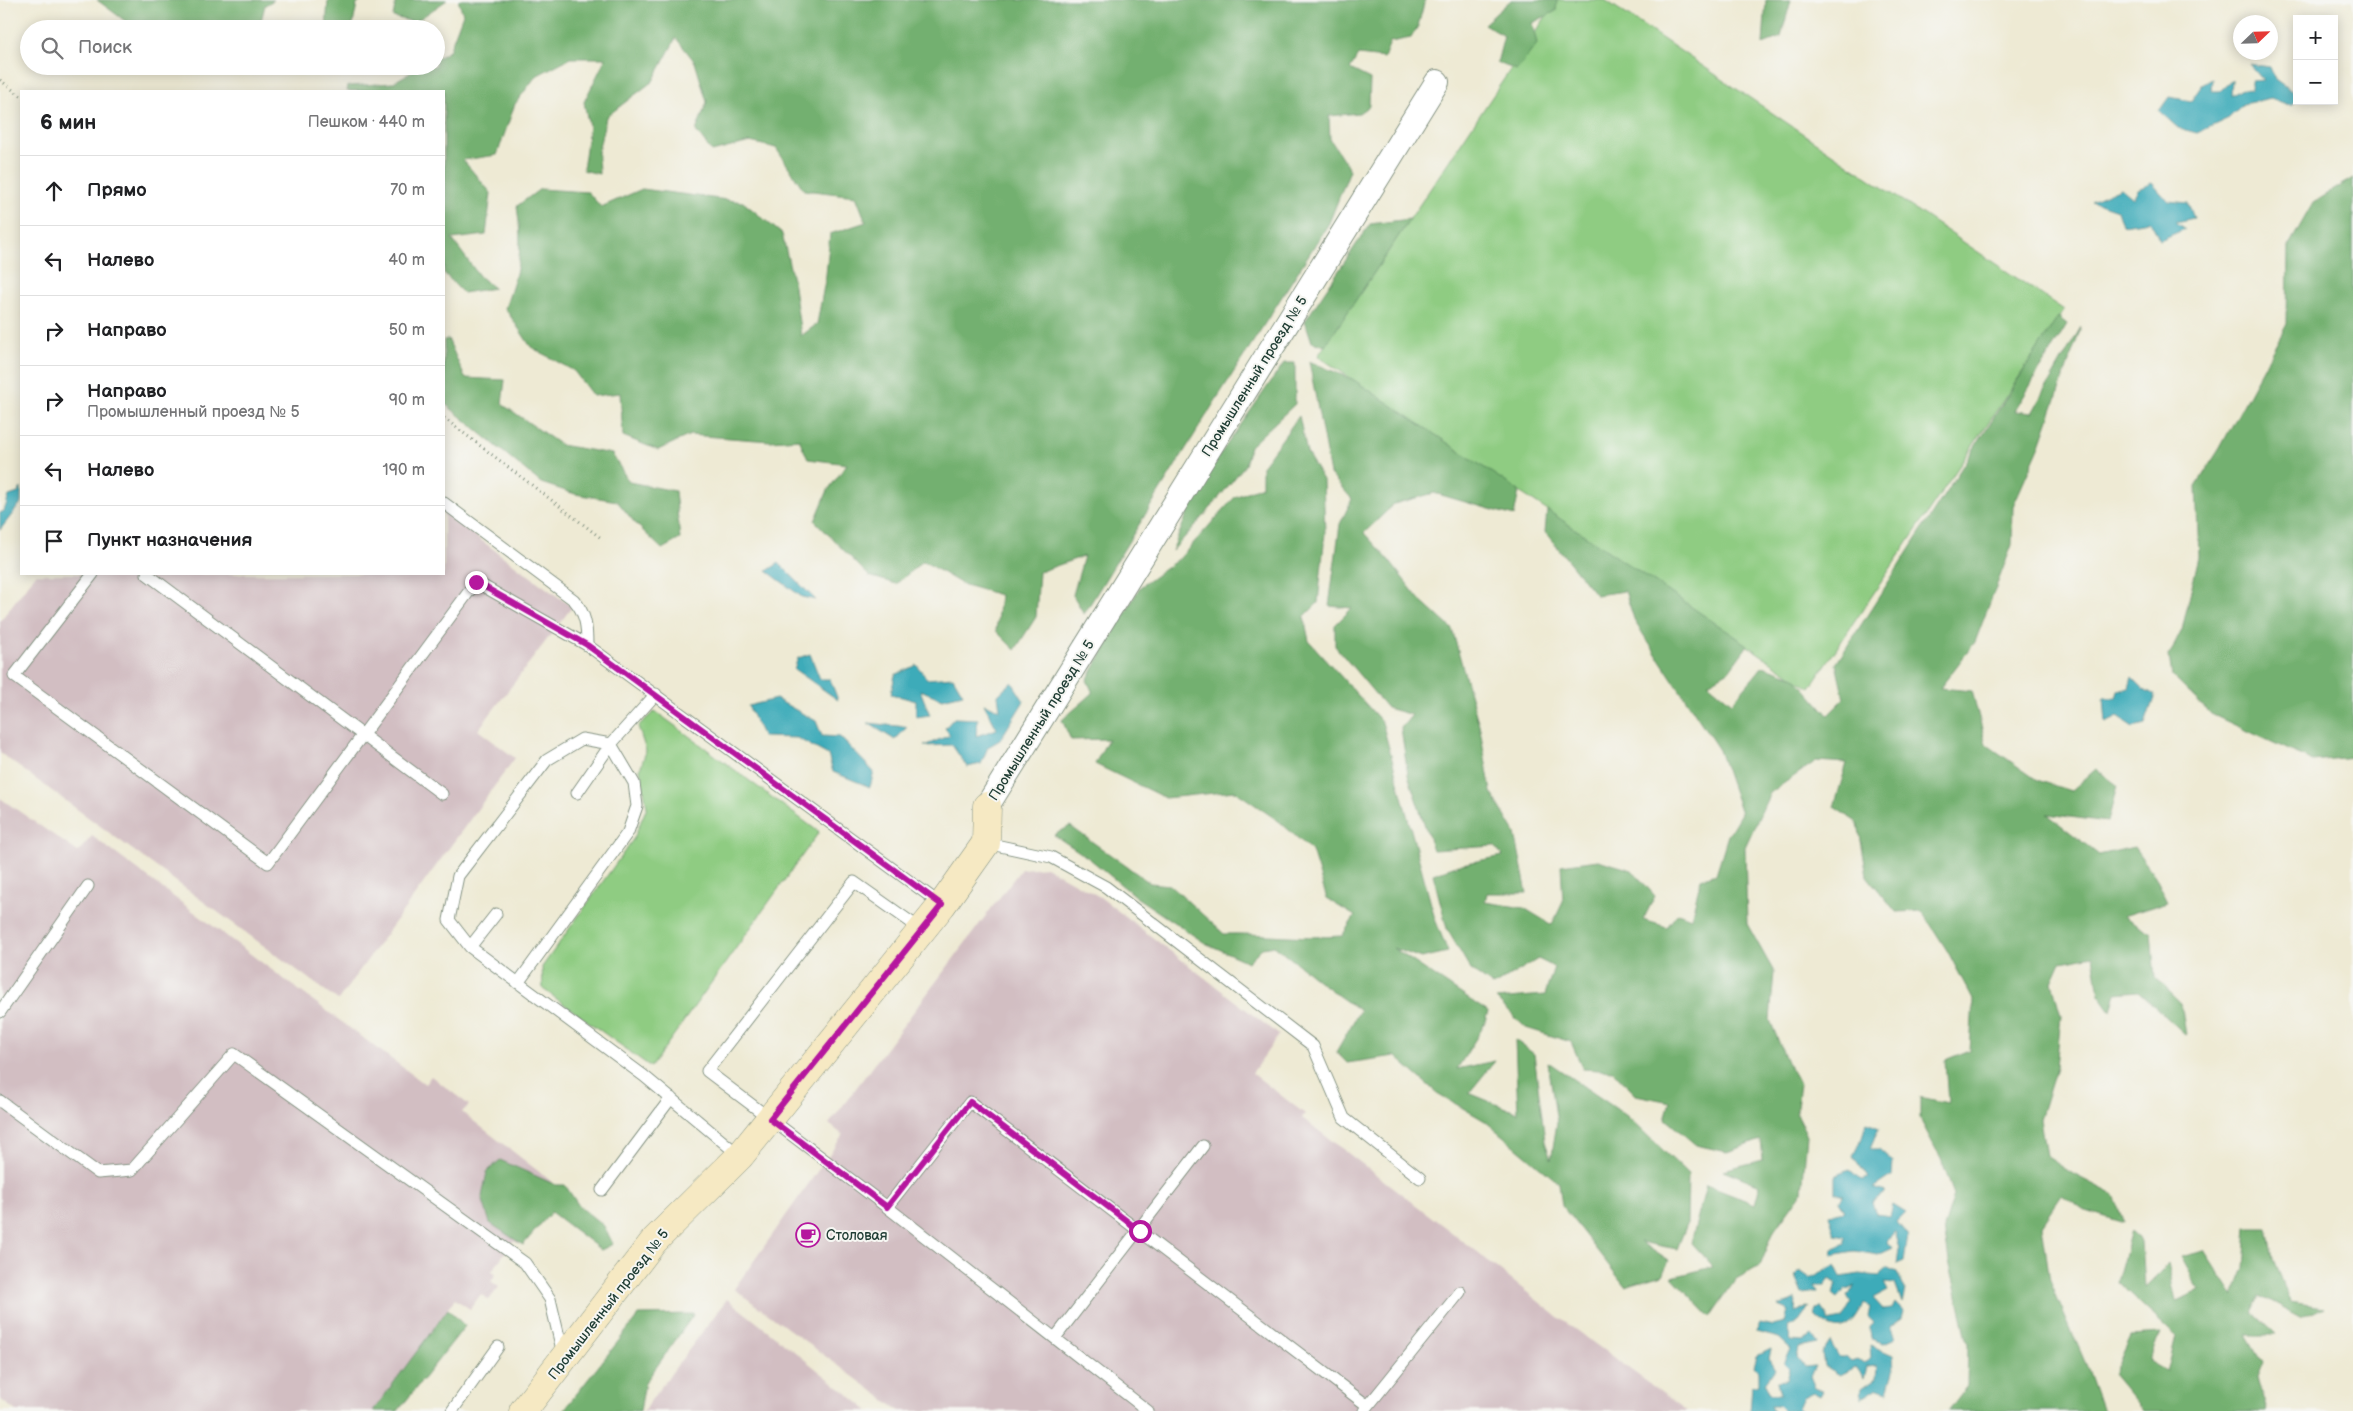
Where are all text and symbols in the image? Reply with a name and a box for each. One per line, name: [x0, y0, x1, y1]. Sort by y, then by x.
north arrow: [2233, 15, 2278, 60]
map controls: [2293, 15, 2338, 105]
button: +: [2293, 15, 2338, 60]
search box: [20, 20, 445, 75]
icon: search: [38, 34, 66, 62]
text: Поиск: [78, 36, 132, 59]
button: −: [2293, 60, 2338, 105]
text: 6 мин: [40, 110, 96, 135]
text: Пешком · 440 m: [308, 113, 425, 132]
icon: ahead: [40, 177, 68, 205]
text: Прямо: [87, 179, 147, 202]
text: 70 m: [390, 181, 425, 200]
icon: left: [40, 247, 68, 275]
text: Налево: [87, 249, 154, 272]
text: 40 m: [388, 251, 425, 270]
street label: Промышленный проезд № 5: [1198, 293, 1311, 460]
icon: right: [40, 317, 68, 345]
text: Направо: [87, 319, 167, 342]
text: 50 m: [389, 321, 425, 340]
text: Направо: [87, 380, 167, 403]
icon: right: [40, 387, 68, 415]
text: 90 m: [389, 391, 425, 410]
text: Промышленный проезд № 5: [87, 403, 300, 422]
icon: left: [40, 457, 68, 485]
text: Налево: [87, 459, 154, 482]
text: 190 m: [383, 461, 425, 480]
icon: arrive: [40, 527, 68, 555]
text: Пункт назначения: [87, 529, 252, 552]
route end: [465, 571, 488, 594]
street label: Промышленный проезд № 5: [985, 637, 1098, 804]
route start: [1129, 1220, 1152, 1243]
cafe icon: Столовая: [795, 1222, 821, 1248]
street label: Промышленный проезд № 5: [544, 1226, 672, 1383]
place label: Столовая: [826, 1227, 888, 1244]

